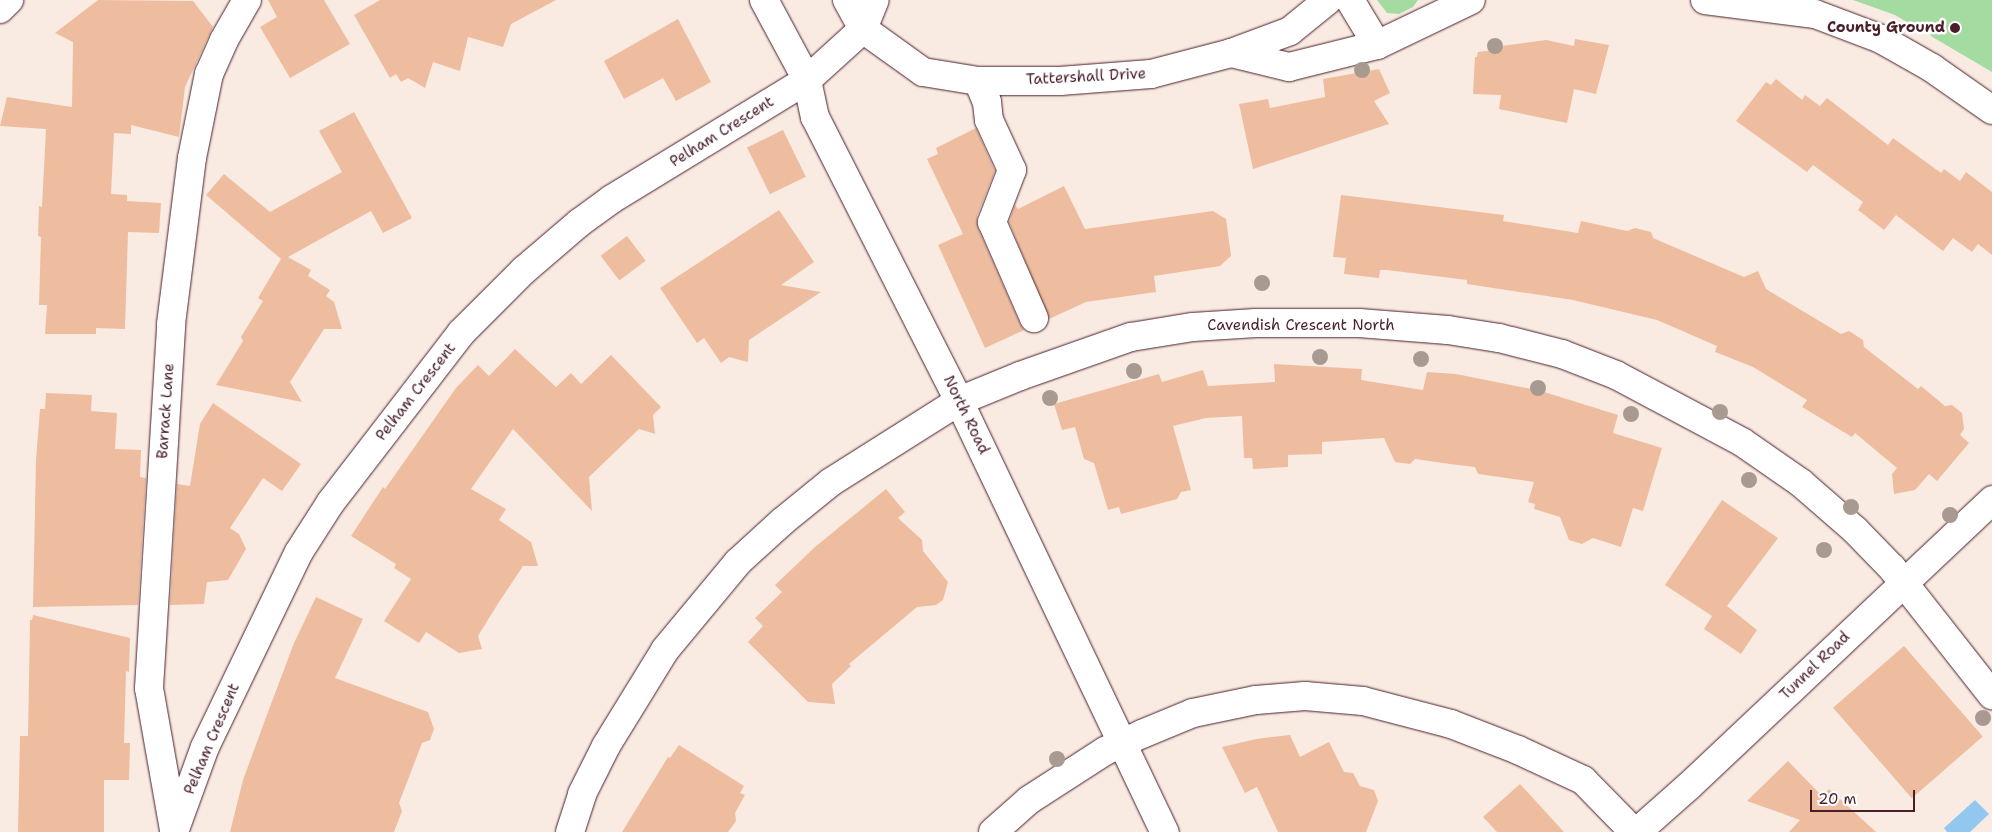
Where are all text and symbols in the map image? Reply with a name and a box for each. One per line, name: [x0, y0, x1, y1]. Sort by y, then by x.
place label: County Ground: [1827, 19, 1945, 37]
marker: County Ground: [1949, 22, 1961, 34]
street label: Tattershall Drive: [1026, 65, 1146, 89]
street label: Pelham Crescent: [667, 93, 777, 171]
street label: Cavendish Crescent North: [1207, 317, 1395, 335]
street label: Pelham Crescent: [372, 340, 460, 444]
street label: Barrack Lane: [154, 363, 178, 459]
street label: North Road: [939, 373, 993, 457]
street label: Tunnel Road: [1776, 628, 1854, 704]
street label: Pelham Crescent: [180, 681, 244, 797]
scale bar: [1812, 780, 1917, 812]
text: 20 m: [1818, 789, 1857, 809]

